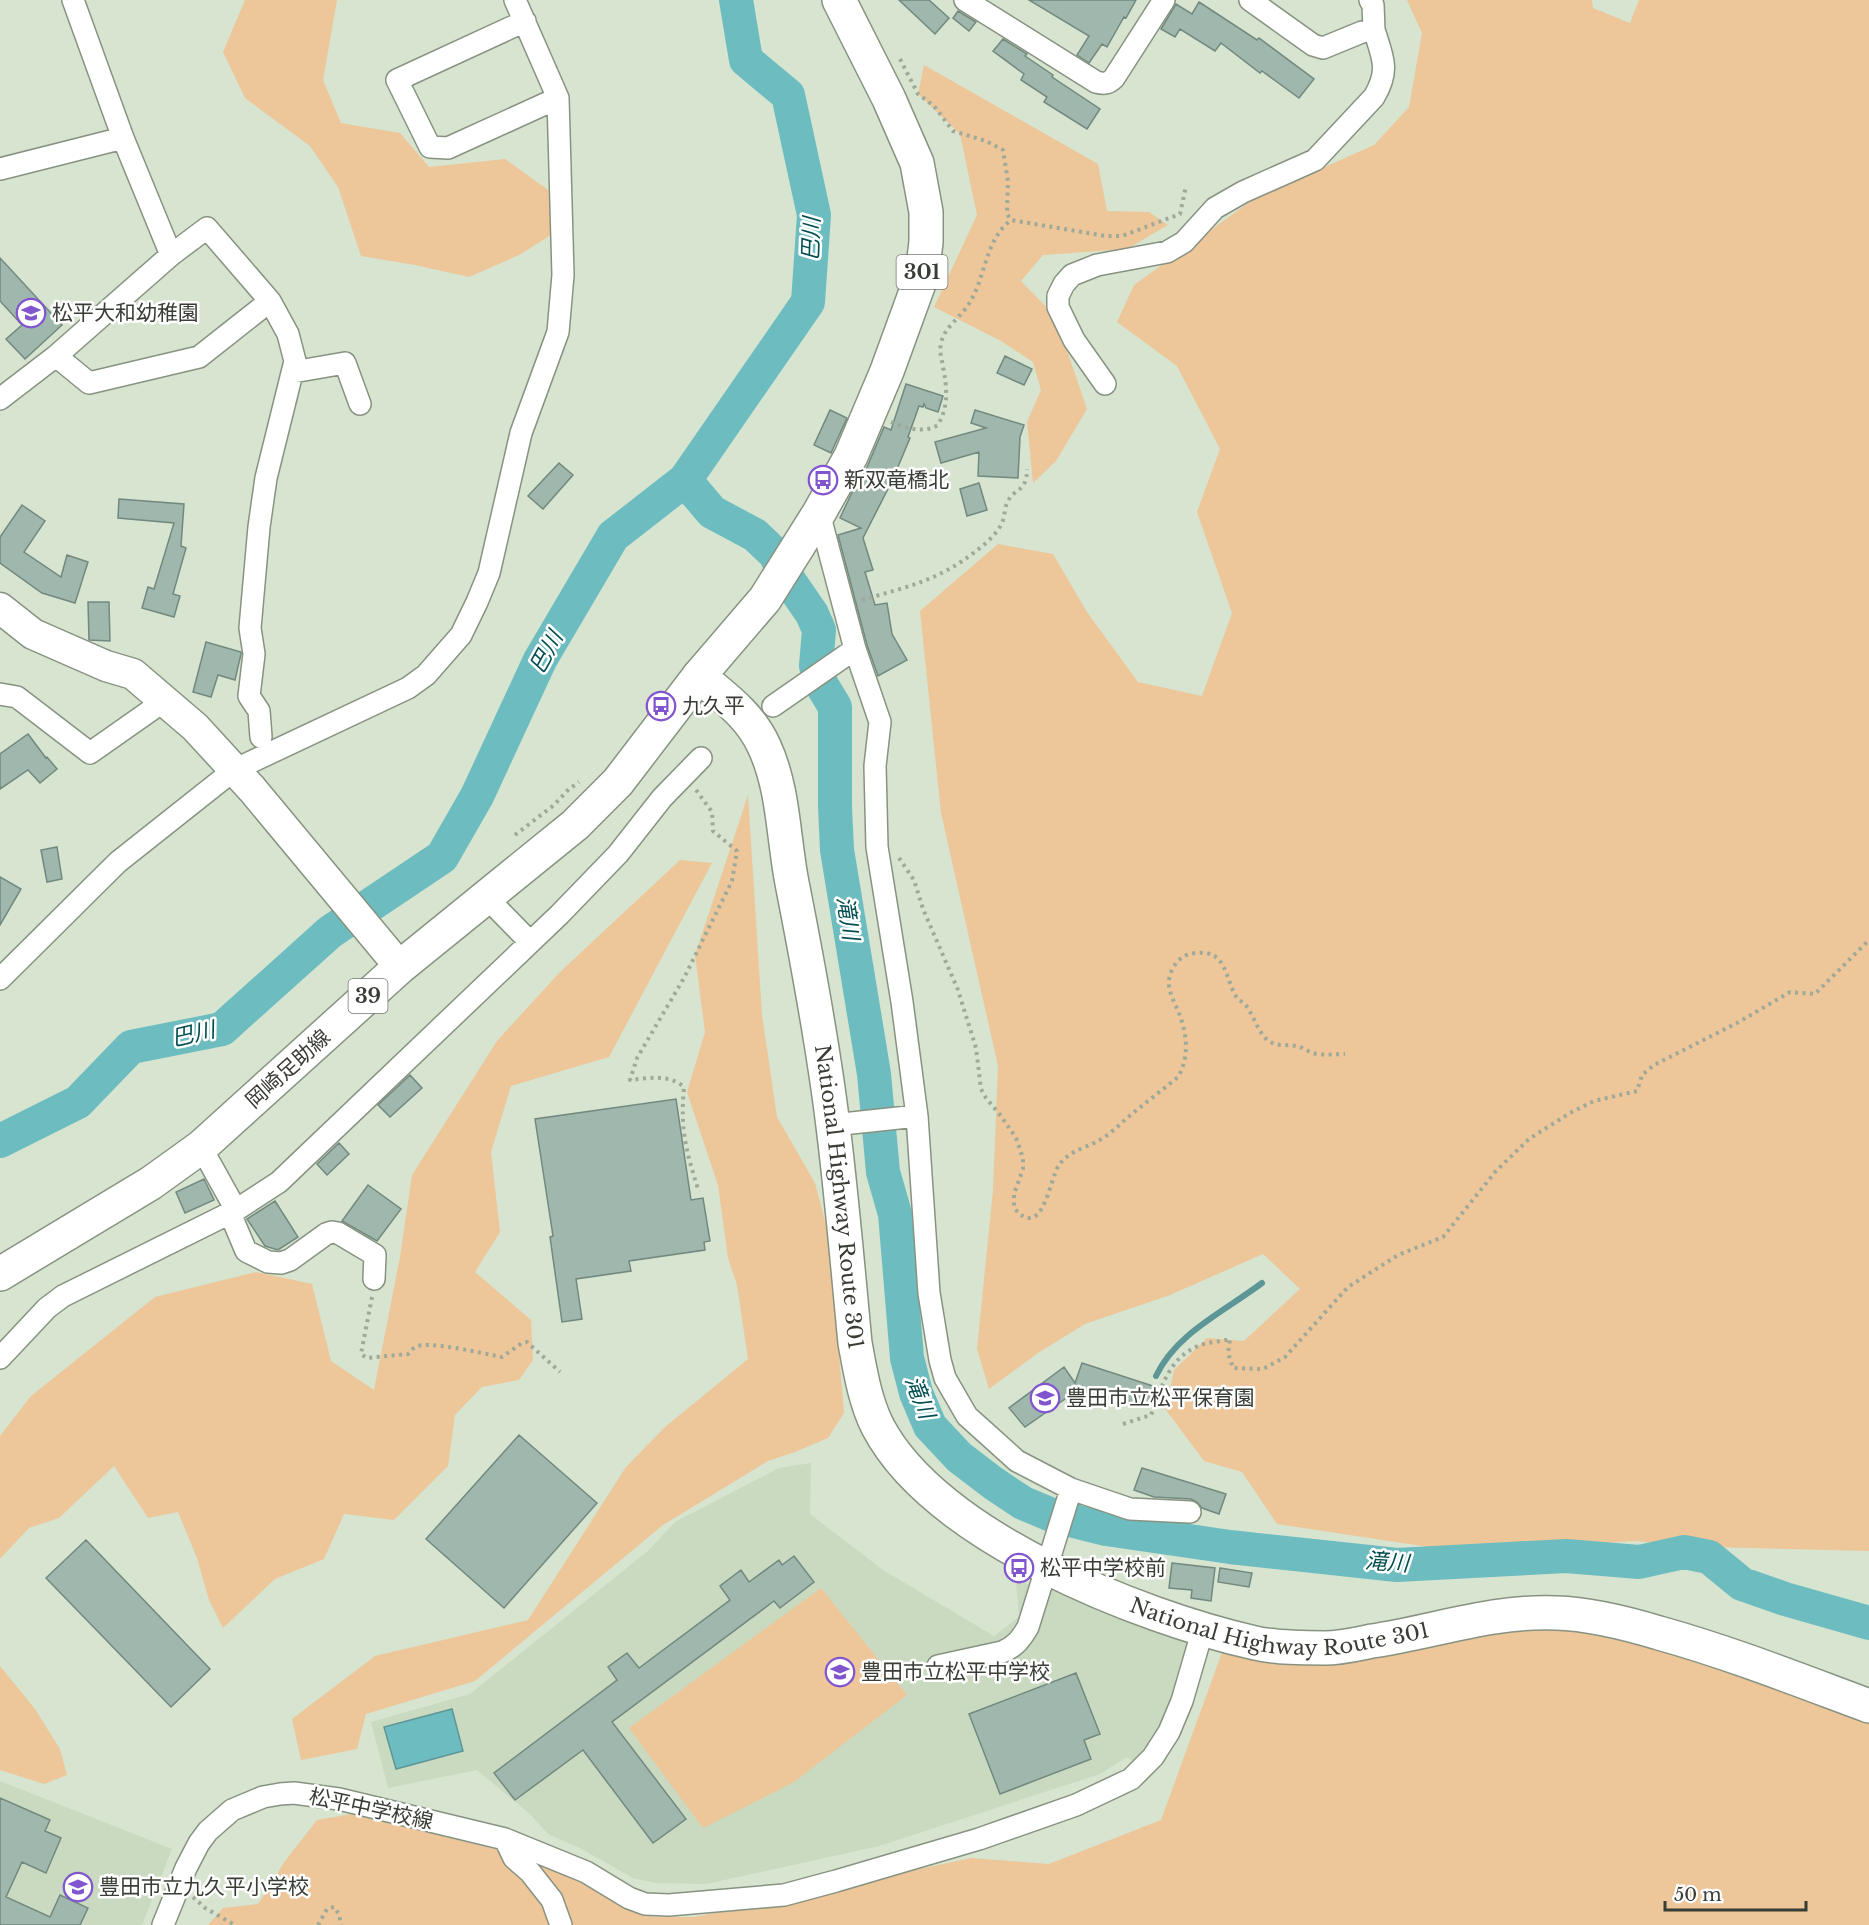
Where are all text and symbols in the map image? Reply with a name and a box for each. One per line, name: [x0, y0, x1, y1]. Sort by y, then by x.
water label: 巴川: [797, 215, 825, 261]
road number: 301: [896, 255, 948, 289]
school or university icon: 松平大和幼稚園: [15, 297, 47, 329]
place label: 松平大和幼稚園: [52, 300, 199, 326]
bus stop icon: 新双竜橋北: [807, 464, 839, 496]
place label: 新双竜橋北: [844, 467, 949, 493]
water label: 巴川: [524, 624, 569, 678]
bus stop icon: 九久平: [645, 690, 677, 722]
place label: 九久平: [682, 693, 745, 719]
water label: 滝川: [831, 894, 865, 944]
road number: 39: [348, 979, 388, 1013]
water label: 巴川: [169, 1015, 219, 1052]
street label: 岡崎足助線: [240, 1024, 336, 1114]
street label: National Highway Route 301: [809, 1043, 869, 1351]
water label: 滝川: [900, 1372, 941, 1424]
school or university icon: 豊田市立松平保育園: [1029, 1382, 1061, 1414]
place label: 豊田市立松平保育園: [1066, 1385, 1255, 1411]
water label: 滝川: [1364, 1547, 1412, 1577]
bus stop icon: 松平中学校前: [1003, 1552, 1035, 1584]
place label: 松平中学校前: [1040, 1555, 1166, 1581]
street label: National Highway Route 301: [1126, 1592, 1432, 1661]
school or university icon: 豊田市立松平中学校: [824, 1656, 856, 1688]
place label: 豊田市立松平中学校: [861, 1659, 1050, 1685]
street label: 松平中学校線: [307, 1783, 435, 1835]
school or university icon: 豊田市立九久平小学校: [62, 1871, 94, 1903]
place label: 豊田市立九久平小学校: [99, 1874, 309, 1900]
scale bar: [1665, 1874, 1806, 1912]
text: 50 m: [1674, 1884, 1722, 1906]

